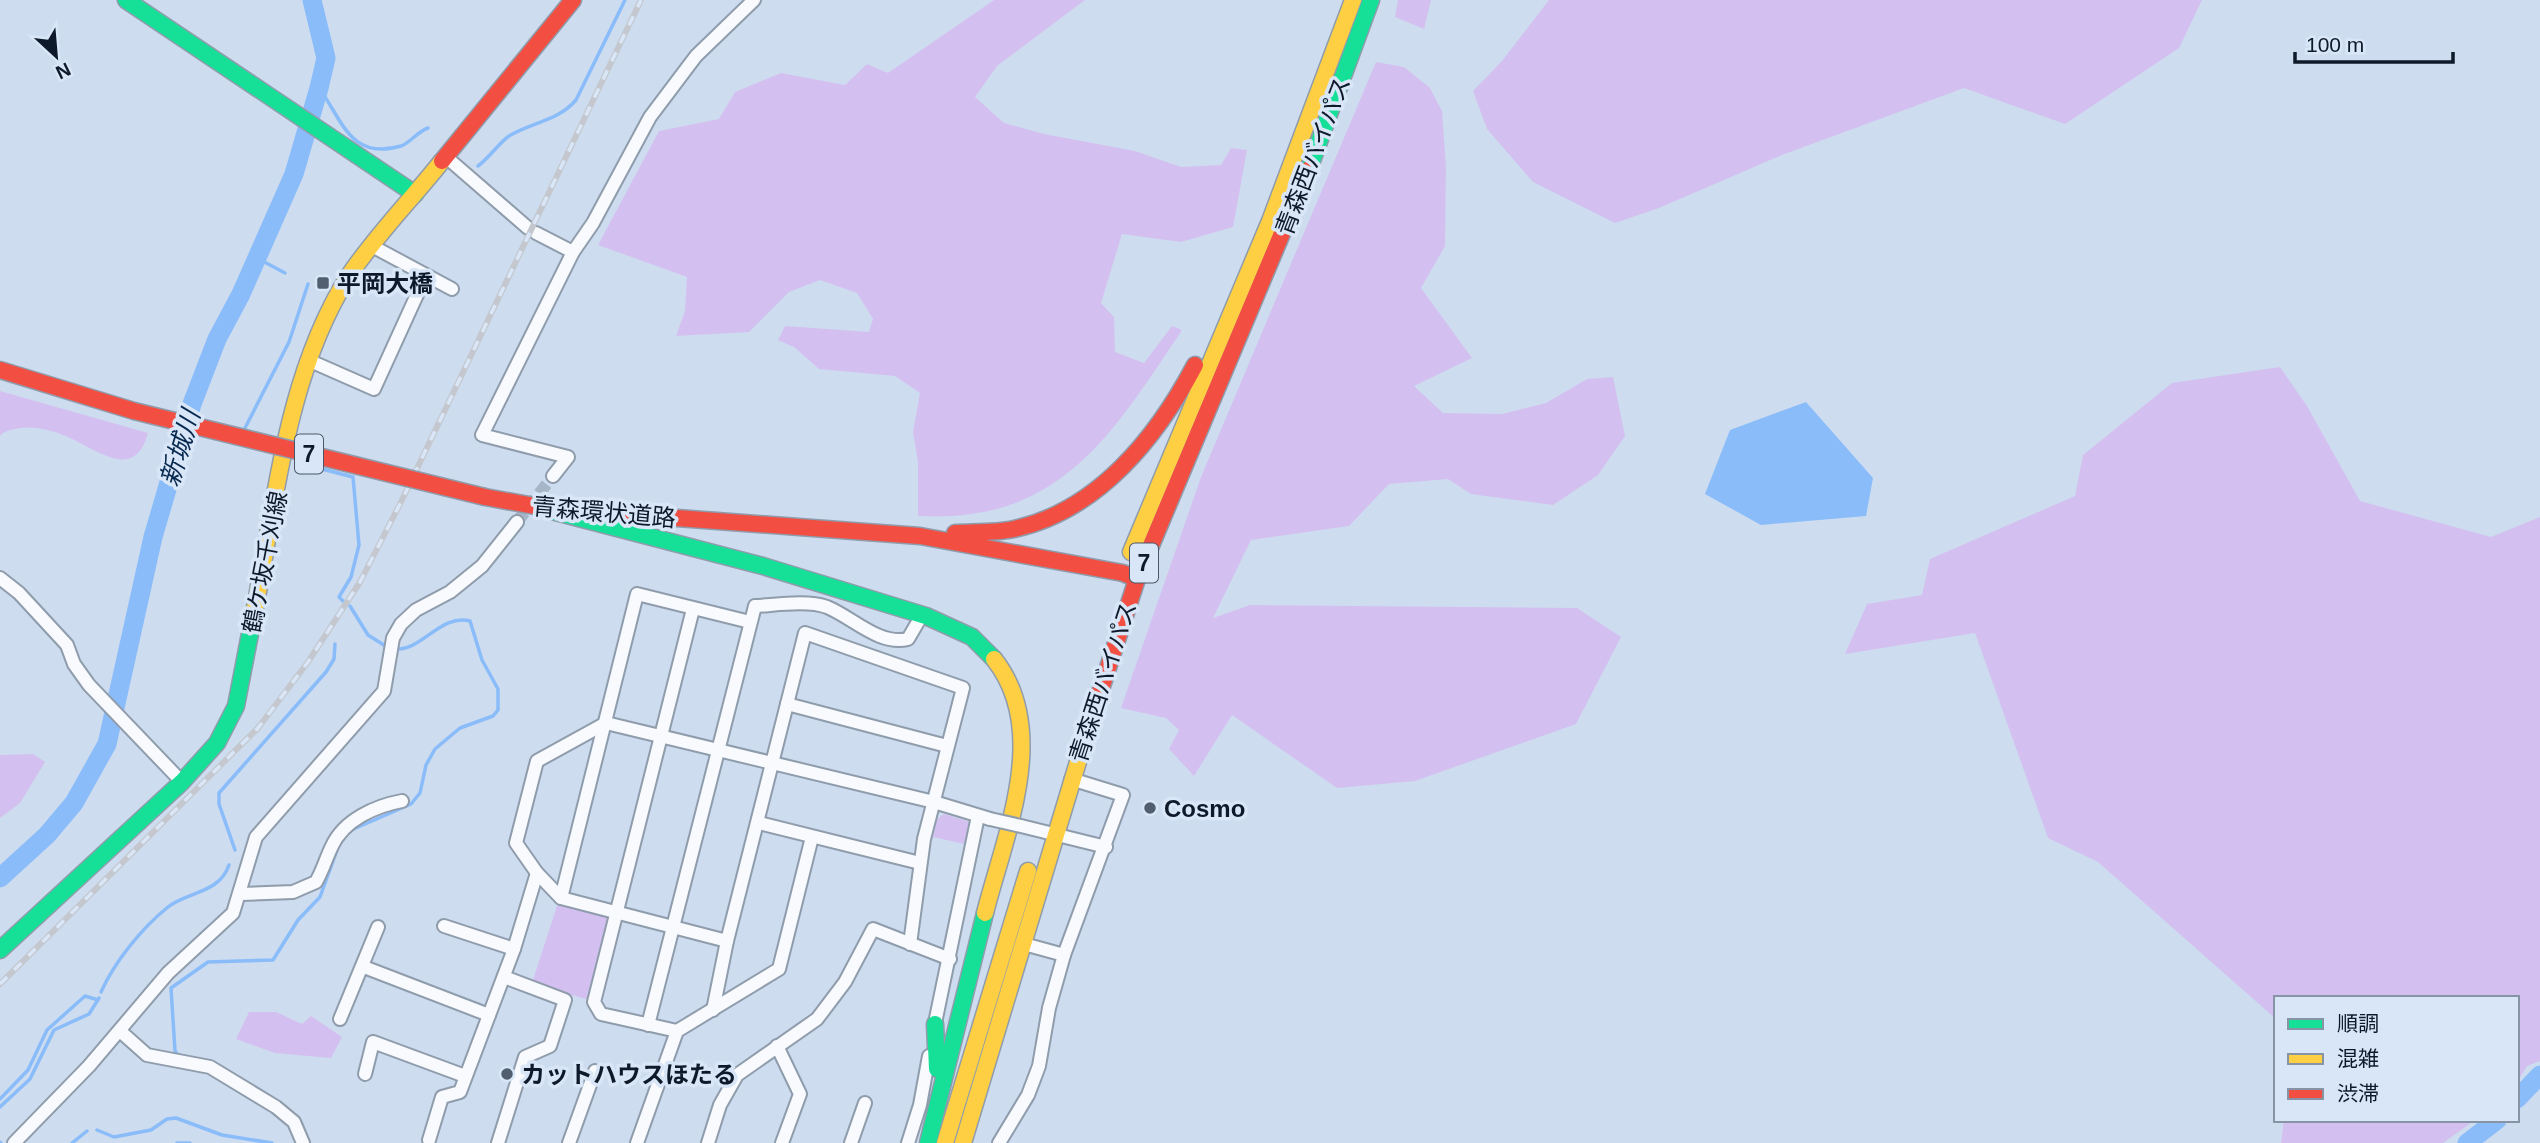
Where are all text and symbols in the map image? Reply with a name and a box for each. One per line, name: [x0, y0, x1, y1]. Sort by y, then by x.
north arrow: [21, 21, 91, 91]
scale bar: [2295, 21, 2452, 65]
text: 100 m: [2306, 33, 2364, 56]
text: N: [52, 58, 74, 83]
street label: 青森西バイパス: [1270, 73, 1356, 239]
place label: 平岡大橋: [337, 270, 433, 297]
marker: 平岡大橋: [315, 275, 331, 291]
water label: 新城川: [154, 403, 207, 490]
road number: 7: [295, 435, 323, 474]
street label: 鶴ケ坂千刈線: [238, 489, 292, 635]
street label: 青森環状道路: [531, 492, 677, 532]
road number: 7: [1130, 544, 1158, 582]
street label: 青森西バイパス: [1064, 598, 1142, 766]
place label: Cosmo: [1164, 795, 1245, 822]
marker: Cosmo: [1142, 800, 1158, 816]
legend: [2274, 996, 2519, 1122]
text: 順調: [2337, 1012, 2379, 1035]
text: 混雑: [2337, 1047, 2379, 1070]
place label: カットハウスほたる: [521, 1061, 737, 1088]
marker: カットハウスほたる: [499, 1066, 515, 1082]
text: 渋滞: [2337, 1082, 2379, 1105]

